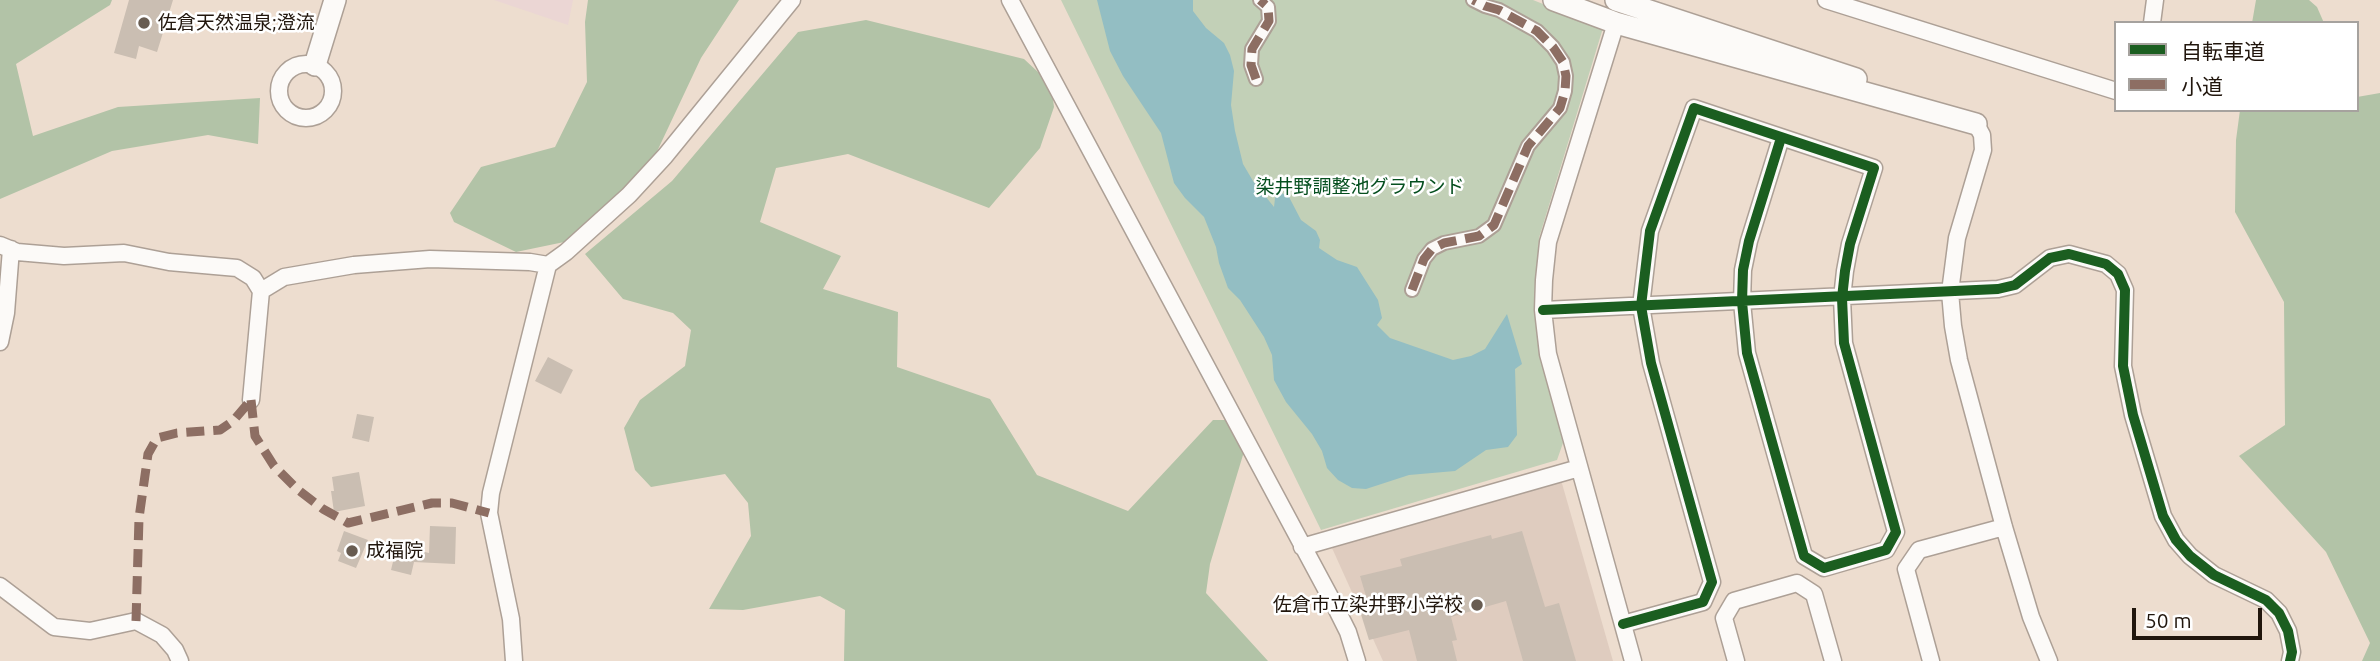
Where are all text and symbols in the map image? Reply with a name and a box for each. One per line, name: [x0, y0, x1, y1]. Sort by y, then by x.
place label: 佐倉天然温泉;澄流: [158, 12, 315, 34]
marker: 佐倉天然温泉;澄流: [136, 15, 152, 31]
legend: [2114, 21, 2359, 112]
text: 自転車道: [2181, 39, 2265, 63]
text: 小道: [2181, 74, 2223, 98]
park label: 染井野調整池グラウンド: [1256, 176, 1464, 198]
place label: 成福院: [366, 540, 423, 562]
marker: 成福院: [344, 543, 360, 559]
place label: 佐倉市立染井野小学校: [1273, 594, 1463, 616]
scale bar: [2135, 594, 2264, 638]
marker: 佐倉市立染井野小学校: [1469, 597, 1485, 613]
text: 50 m: [2145, 608, 2192, 632]

